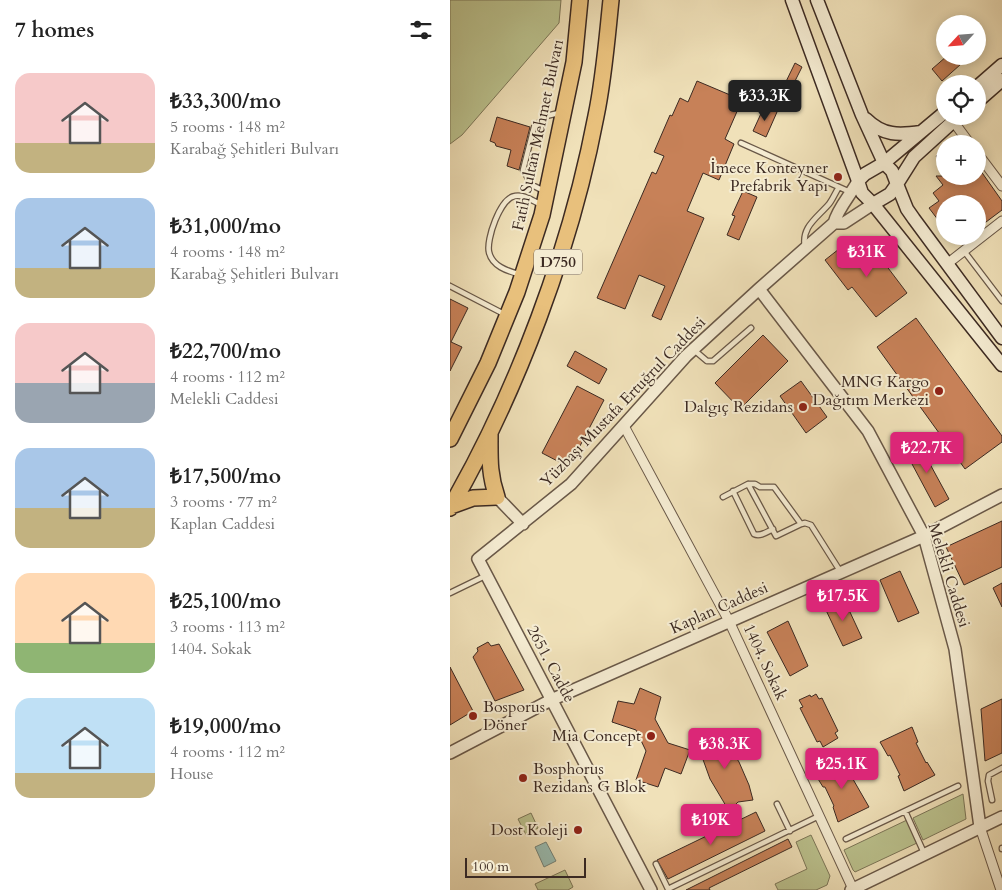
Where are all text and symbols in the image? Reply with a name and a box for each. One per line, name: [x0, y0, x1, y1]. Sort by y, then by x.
north arrow: [936, 15, 986, 65]
map controls: [936, 15, 986, 245]
text: 7 homes: [15, 16, 94, 45]
icon: filters: [407, 16, 435, 44]
street label: Fatih Sultan Mehmet Bulvarı: [507, 37, 569, 233]
button: locate: [936, 75, 986, 125]
pin: ₺33.3K: [724, 80, 806, 122]
text: ₺33.3K: [739, 85, 791, 107]
text: ₺33,300/mo: [170, 87, 281, 116]
icon: home: [55, 93, 115, 153]
text: 5 rooms · 148 m²: [170, 116, 285, 138]
button: +: [936, 135, 986, 185]
text: Karabağ Şehitleri Bulvarı: [170, 138, 339, 160]
place label: İmece Konteyner Prefabrik Yapı: [710, 157, 828, 197]
marker: İmece Konteyner Prefabrik Yapı: [832, 171, 844, 183]
button: −: [936, 195, 986, 245]
text: ₺31,000/mo: [170, 212, 281, 241]
icon: home: [55, 218, 115, 278]
pin: ₺31K: [837, 236, 897, 278]
text: 4 rooms · 148 m²: [170, 241, 285, 263]
text: ₺31K: [848, 241, 886, 263]
road number: D750: [534, 250, 582, 274]
text: Karabağ Şehitleri Bulvarı: [170, 263, 339, 285]
street label: Yüzbaşı Mustafa Ertuğrul Caddesi: [535, 311, 711, 492]
text: ₺22,700/mo: [170, 337, 281, 366]
icon: home: [55, 343, 115, 403]
text: 4 rooms · 112 m²: [170, 366, 285, 388]
place label: MNG Kargo Dağıtım Merkezi: [813, 371, 929, 411]
marker: MNG Kargo Dağıtım Merkezi: [933, 385, 945, 397]
text: Melekli Caddesi: [170, 388, 278, 410]
place label: Dalgıç Rezidans: [684, 396, 793, 418]
marker: Dalgıç Rezidans: [797, 401, 809, 413]
pin: ₺22.7K: [886, 432, 968, 474]
text: ₺22.7K: [901, 437, 953, 459]
text: ₺17,500/mo: [170, 462, 281, 491]
icon: home: [55, 468, 115, 528]
text: 3 rooms · 77 m²: [170, 491, 277, 513]
text: Kaplan Caddesi: [170, 513, 275, 535]
street label: Melekli Caddesi: [923, 520, 976, 631]
street label: Kaplan Caddesi: [667, 576, 772, 639]
pin: ₺17.5K: [802, 580, 884, 622]
text: ₺17.5K: [817, 585, 869, 607]
text: ₺25,100/mo: [170, 587, 281, 616]
icon: home: [55, 593, 115, 653]
text: 3 rooms · 113 m²: [170, 616, 285, 638]
street label: 1404. Sokak: [738, 620, 792, 704]
street label: 2651. Cadde: [521, 621, 581, 707]
text: 1404. Sokak: [170, 638, 252, 660]
place label: Bosporus Döner: [483, 696, 545, 736]
marker: Bosporus Döner: [467, 710, 479, 722]
text: ₺19,000/mo: [170, 712, 281, 741]
icon: home: [55, 718, 115, 778]
place label: Mia Concept: [552, 725, 641, 747]
pin: ₺38.3K: [684, 728, 766, 770]
marker: Mia Concept: [645, 730, 657, 742]
text: ₺38.3K: [699, 733, 751, 755]
text: 4 rooms · 112 m²: [170, 741, 285, 763]
pin: ₺25.1K: [801, 748, 883, 790]
text: ₺25.1K: [816, 753, 868, 775]
place label: Bosphorus Rezidans G Blok: [533, 758, 647, 798]
text: House: [170, 763, 213, 785]
marker: Bosphorus Rezidans G Blok: [517, 772, 529, 784]
pin: ₺19K: [681, 804, 741, 846]
text: ₺19K: [692, 809, 730, 831]
place label: Dost Koleji: [491, 819, 569, 841]
marker: Dost Koleji: [572, 824, 584, 836]
scale bar: [465, 855, 586, 878]
text: 100 m: [472, 857, 509, 876]

